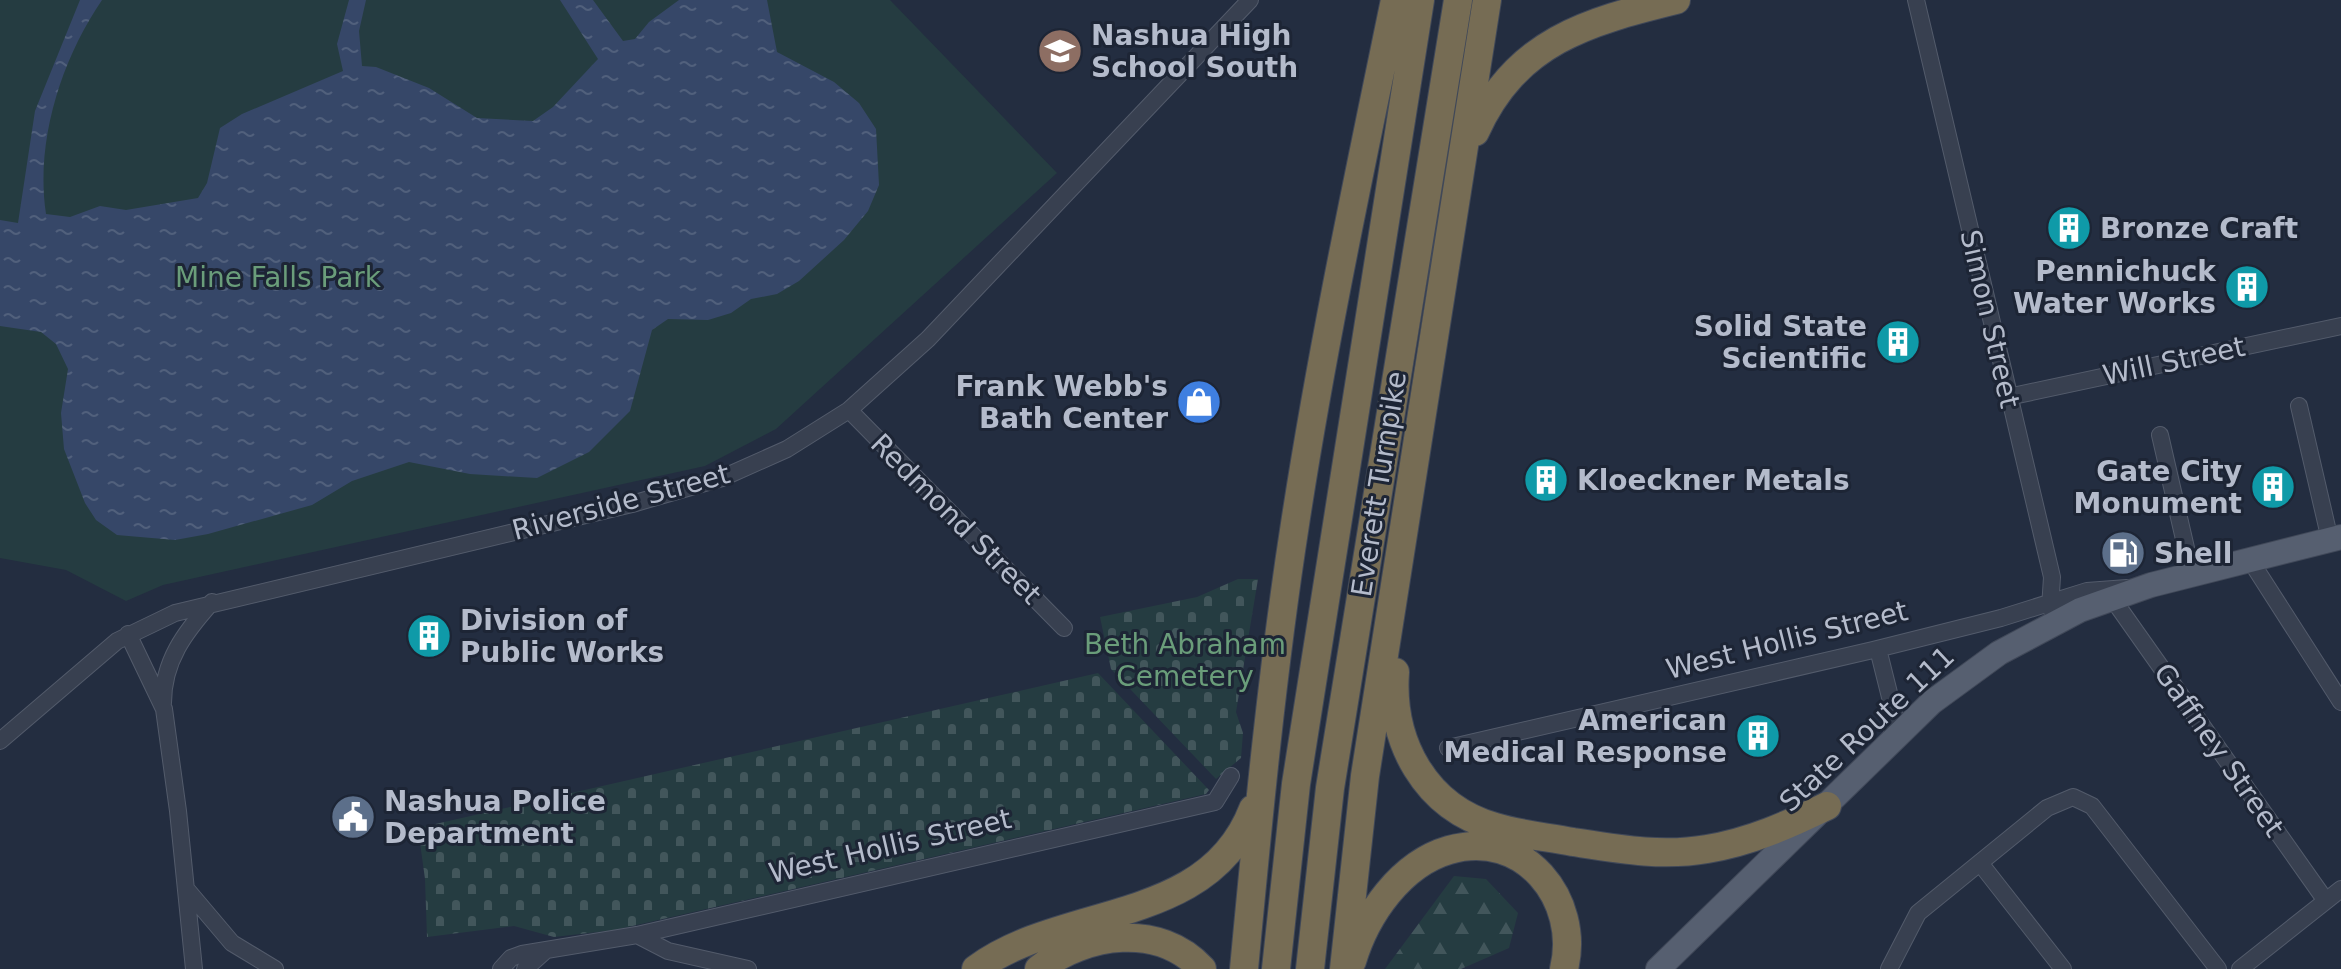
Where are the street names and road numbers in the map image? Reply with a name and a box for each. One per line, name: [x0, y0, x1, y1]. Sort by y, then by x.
street label: Simon Street: [1953, 227, 2027, 411]
street label: Will Street: [2100, 330, 2248, 392]
street label: Everett Turnpike: [1345, 369, 1413, 599]
street label: Redmond Street: [864, 427, 1048, 611]
street label: Riverside Street: [509, 457, 733, 547]
street label: West Hollis Street: [1663, 594, 1911, 686]
street label: State Route 111: [1773, 640, 1961, 818]
street label: Gaffney Street: [2147, 657, 2291, 843]
street label: West Hollis Street: [766, 802, 1014, 890]

